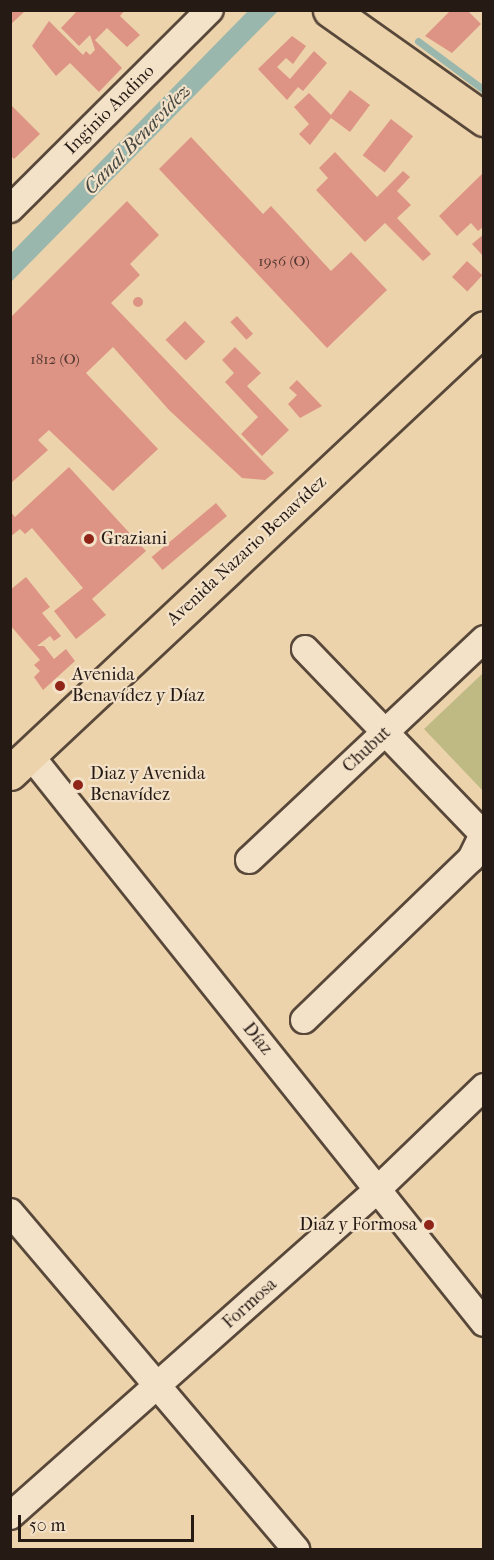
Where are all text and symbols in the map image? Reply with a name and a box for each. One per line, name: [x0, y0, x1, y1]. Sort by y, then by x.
street label: Inginio Andino: [61, 61, 159, 159]
water label: Canal Benavídez: [79, 79, 195, 199]
house number: 1956 (O): [258, 253, 310, 271]
house number: 1812 (O): [30, 351, 80, 369]
street label: Avenida Nazario Benavídez: [163, 471, 331, 631]
place label: Graziani: [101, 528, 167, 550]
marker: Graziani: [82, 532, 96, 546]
place label: Avenida Benavídez y Díaz: [72, 665, 205, 708]
marker: Avenida Benavídez y Díaz: [53, 679, 67, 693]
street label: Chubut: [338, 722, 396, 778]
place label: Diaz y Avenida Benavídez: [90, 764, 205, 806]
marker: Diaz y Avenida Benavídez: [71, 778, 85, 792]
street label: Díaz: [237, 1018, 277, 1060]
place label: Diaz y Formosa: [299, 1214, 417, 1236]
marker: Diaz y Formosa: [422, 1218, 436, 1232]
street label: Formosa: [219, 1274, 281, 1334]
scale bar: [21, 1503, 196, 1541]
text: 50 m: [29, 1515, 65, 1536]

